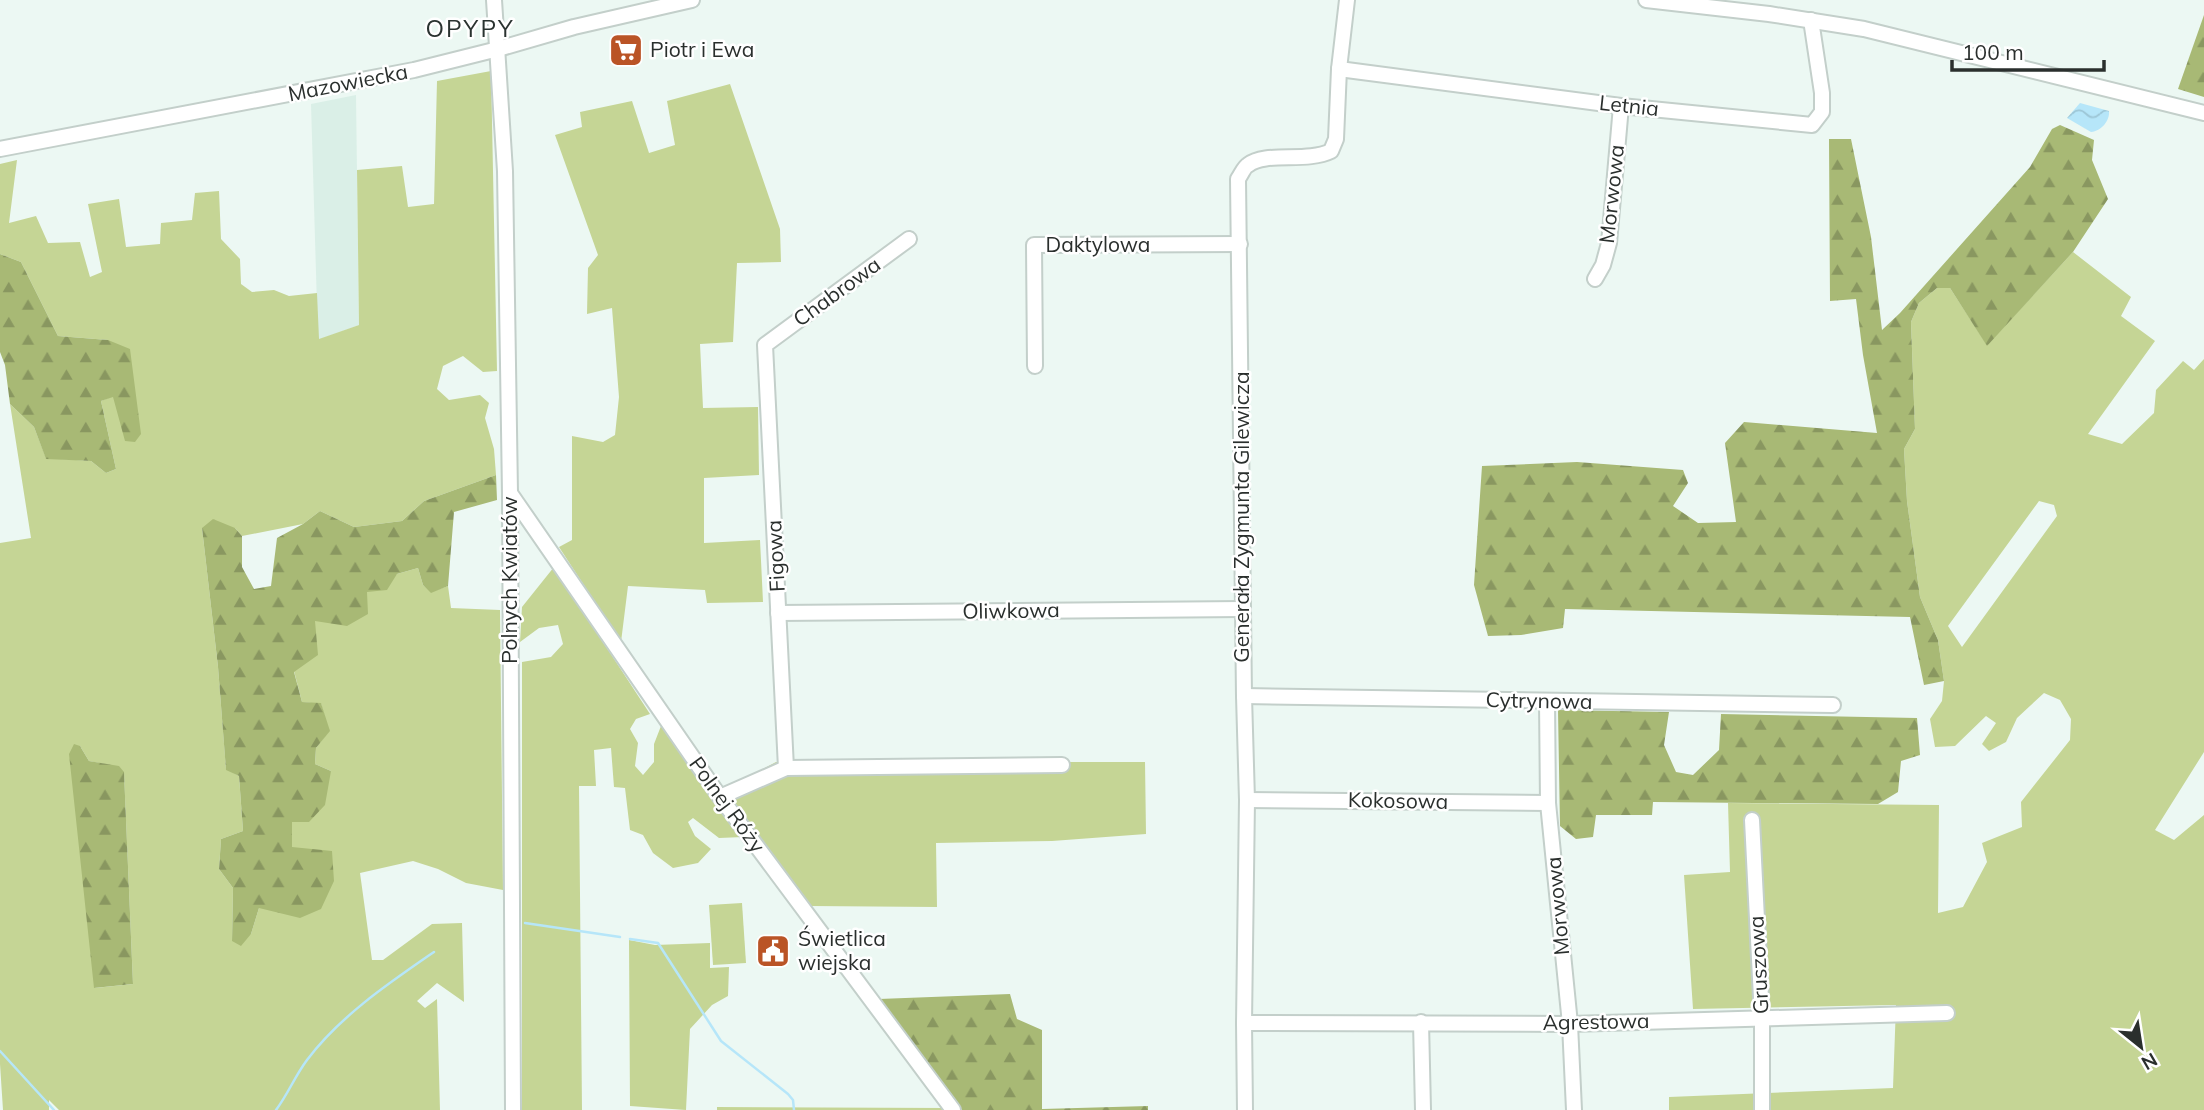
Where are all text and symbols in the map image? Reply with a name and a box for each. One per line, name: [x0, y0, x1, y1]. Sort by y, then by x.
district label: OPYPY: [425, 13, 515, 43]
scale bar: [1952, 28, 2104, 72]
supermarket icon: Piotr i Ewa: [607, 31, 645, 69]
place label: Piotr i Ewa: [650, 36, 754, 62]
text: 100 m: [1962, 39, 2024, 65]
street label: Mazowiecka: [286, 58, 410, 106]
street label: Letnia: [1598, 89, 1660, 121]
street label: Morwowa: [1593, 143, 1629, 244]
street label: Daktylowa: [1046, 231, 1150, 257]
street label: Chabrowa: [788, 251, 885, 332]
street label: Generała Zygmunta Gilewicza: [1228, 371, 1254, 663]
street label: Polnych Kwiatów: [496, 496, 522, 664]
street label: Figowa: [760, 519, 790, 593]
street label: Oliwkowa: [962, 596, 1060, 624]
street label: Cytrynowa: [1485, 686, 1593, 714]
street label: Polnej Róży: [684, 751, 771, 858]
street label: Kokosowa: [1348, 786, 1448, 814]
street label: Morwowa: [1540, 856, 1574, 956]
street label: Gruszowa: [1742, 915, 1774, 1015]
place label: Świetlica wiejska: [798, 925, 886, 975]
public building icon: Świetlica wiejska: [754, 932, 792, 970]
street label: Agrestowa: [1542, 1007, 1650, 1035]
north arrow: [2106, 1012, 2176, 1082]
text: N: [2137, 1048, 2162, 1076]

